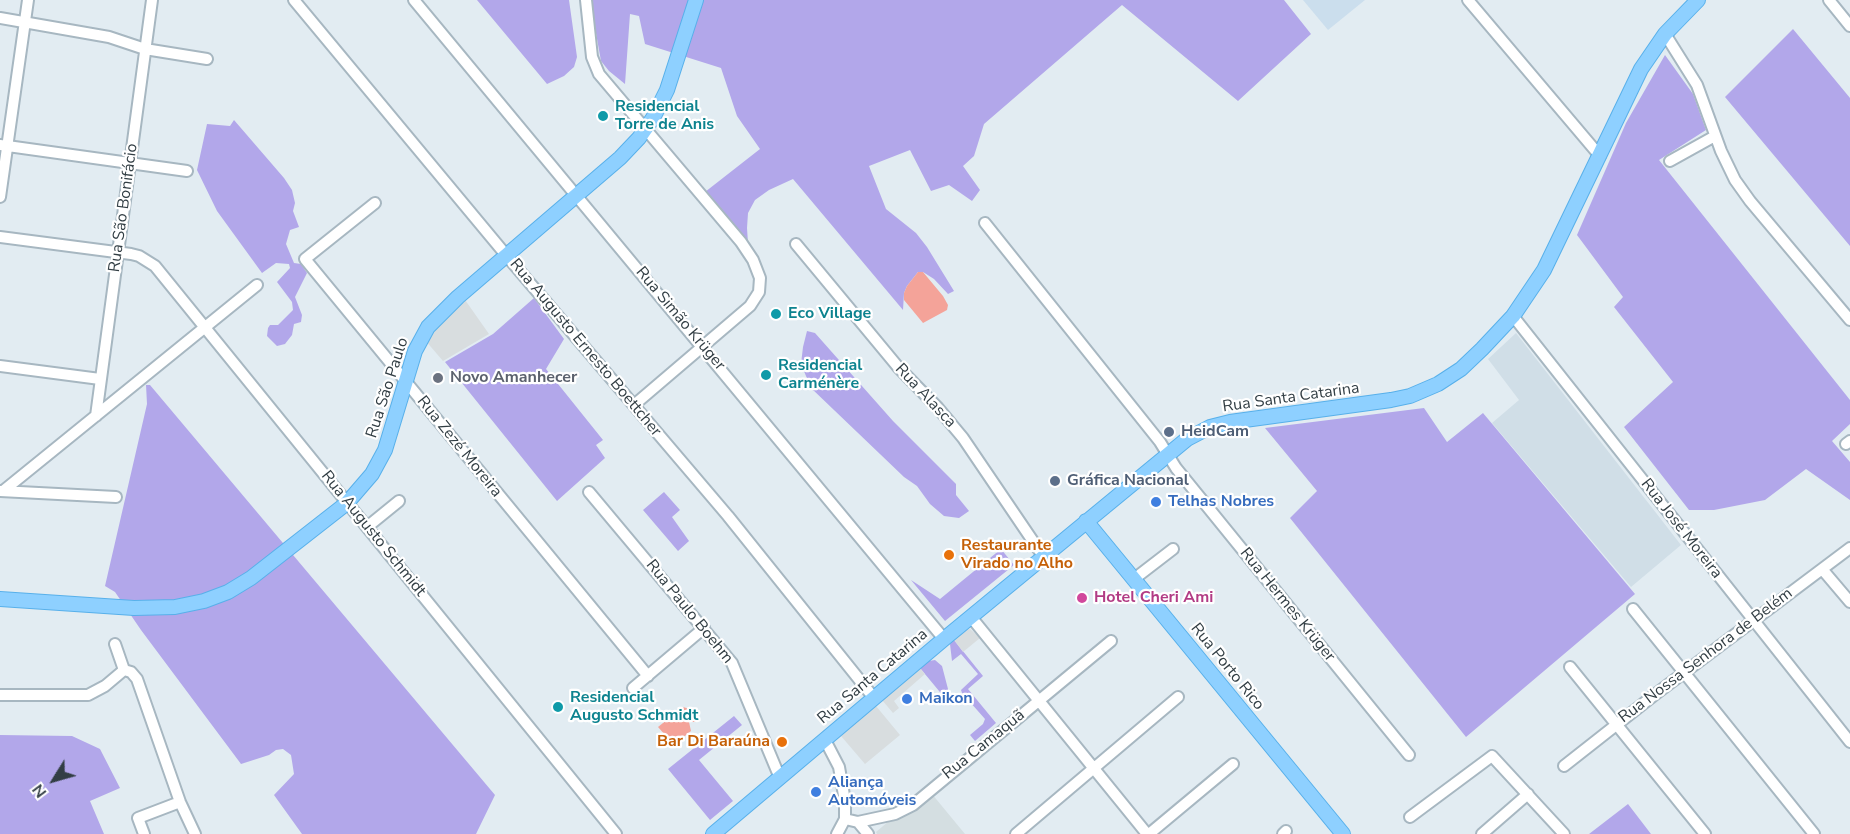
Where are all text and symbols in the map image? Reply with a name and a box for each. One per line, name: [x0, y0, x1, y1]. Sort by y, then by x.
place label: Residencial Torre de Anis: [615, 97, 714, 135]
marker: Residencial Torre de Anis: [596, 109, 610, 123]
street label: Rua São Bonifácio: [105, 142, 143, 274]
street label: Rua Augusto Ernesto Boettcher: [505, 255, 665, 441]
street label: Rua Simão Krüger: [631, 263, 729, 375]
place label: Eco Village: [788, 304, 871, 324]
marker: Eco Village: [769, 307, 783, 321]
street label: Rua São Paulo: [363, 335, 413, 441]
place label: Residencial Carménère: [778, 356, 862, 394]
street label: Rua Alasca: [890, 360, 960, 432]
place label: Novo Amanhecer: [450, 368, 577, 388]
marker: Residencial Carménère: [759, 368, 773, 382]
marker: Novo Amanhecer: [431, 371, 445, 385]
street label: Rua Santa Catarina: [1221, 379, 1361, 417]
street label: Rua Zezé Moreira: [412, 393, 506, 501]
place label: HeidCam: [1181, 422, 1249, 442]
marker: HeidCam: [1162, 425, 1176, 439]
street label: Rua Augusto Schmidt: [316, 467, 430, 601]
place label: Gráfica Nacional: [1067, 471, 1189, 491]
marker: Gráfica Nacional: [1048, 474, 1062, 488]
street label: Rua José Moreira: [1636, 475, 1726, 583]
place label: Telhas Nobres: [1168, 492, 1274, 512]
marker: Telhas Nobres: [1149, 495, 1163, 509]
place label: Restaurante Virado no Alho: [961, 536, 1073, 574]
street label: Rua Hermes Krüger: [1235, 544, 1339, 666]
marker: Restaurante Virado no Alho: [942, 548, 956, 562]
street label: Rua Paulo Boehm: [641, 556, 737, 668]
street label: Rua Nossa Senhora de Belém: [1615, 584, 1797, 728]
place label: Hotel Cheri Ami: [1094, 588, 1213, 608]
marker: Hotel Cheri Ami: [1075, 591, 1089, 605]
street label: Rua Porto Rico: [1186, 620, 1268, 714]
street label: Rua Santa Catarina: [814, 625, 932, 729]
place label: Residencial Augusto Schmidt: [570, 688, 698, 726]
place label: Maikon: [919, 689, 973, 709]
marker: Maikon: [900, 692, 914, 706]
marker: Residencial Augusto Schmidt: [551, 700, 565, 714]
street label: Rua Camaquã: [939, 706, 1029, 784]
place label: Bar Di Baraúna: [657, 732, 770, 752]
marker: Bar Di Baraúna: [775, 735, 789, 749]
north arrow: [24, 750, 84, 810]
place label: Aliança Automóveis: [828, 773, 916, 811]
text: N: [27, 779, 52, 802]
marker: Aliança Automóveis: [809, 785, 823, 799]

